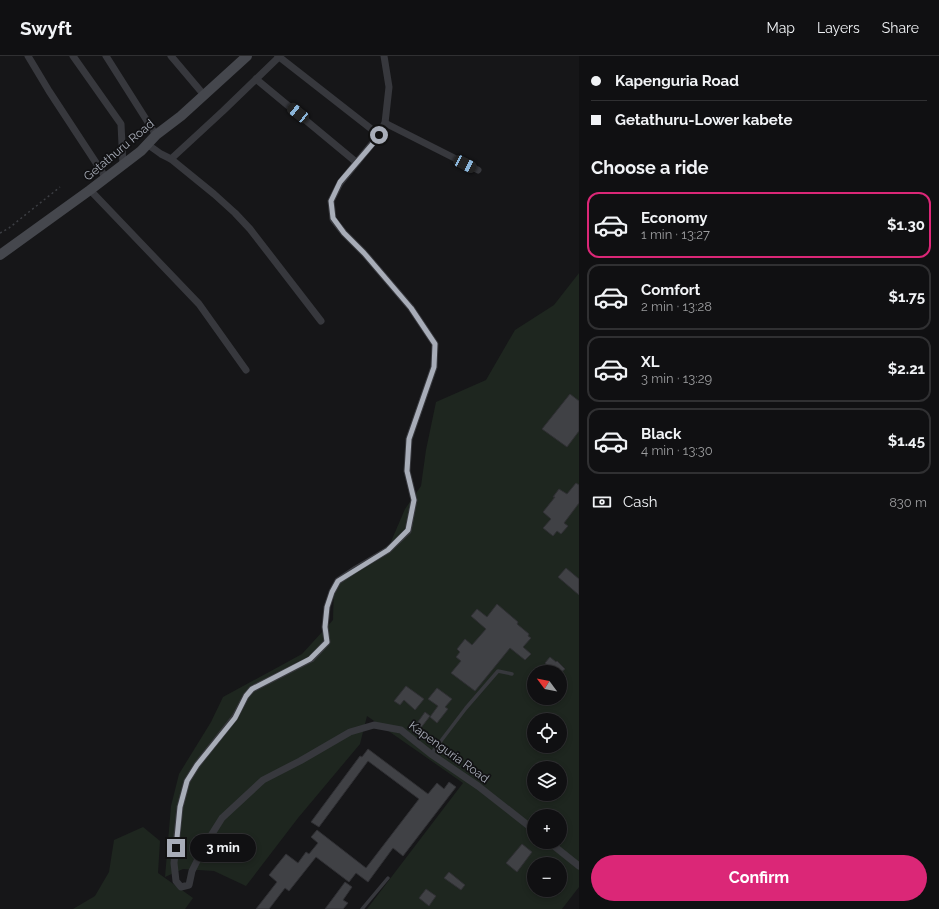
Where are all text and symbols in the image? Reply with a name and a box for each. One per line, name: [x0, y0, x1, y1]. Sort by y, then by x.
text: Swyft: [20, 17, 72, 39]
text: Map: [767, 20, 795, 36]
text: Layers: [817, 20, 860, 36]
text: Share: [882, 20, 919, 36]
text: Kapenguria Road: [615, 72, 739, 90]
car: [285, 101, 311, 125]
text: Getathuru-Lower kabete: [615, 111, 792, 129]
street label: Getathuru Road: [81, 117, 157, 183]
route start: [370, 126, 388, 144]
car: [452, 153, 478, 175]
text: Choose a ride: [591, 157, 709, 178]
icon: car: [593, 207, 629, 243]
text: Economy: [641, 209, 708, 227]
text: $1.30: [887, 216, 925, 234]
text: 1 min · 13:27: [641, 227, 710, 242]
icon: car: [593, 279, 629, 315]
text: Comfort: [641, 281, 700, 299]
text: $1.75: [888, 288, 925, 306]
text: 2 min · 13:28: [641, 299, 712, 314]
icon: car: [593, 351, 629, 387]
text: XL: [641, 353, 659, 371]
text: $2.21: [888, 360, 925, 378]
text: 3 min · 13:29: [641, 371, 712, 386]
icon: car: [593, 423, 629, 459]
text: Black: [641, 425, 681, 443]
text: $1.45: [888, 432, 925, 450]
text: 4 min · 13:30: [641, 443, 713, 458]
icon: cash: [591, 491, 613, 513]
text: Cash: [623, 493, 657, 511]
text: 830 m: [889, 495, 927, 510]
north arrow: [527, 665, 567, 705]
map controls: [527, 665, 567, 897]
button: locate: [527, 713, 567, 753]
street label: Kapenguria Road: [406, 718, 492, 786]
button: layers: [527, 761, 567, 801]
button: +: [527, 809, 567, 849]
callout: 3 min: [190, 834, 256, 862]
route end: [167, 839, 185, 857]
text: 3 min: [206, 840, 240, 855]
button: Confirm: [591, 855, 927, 901]
button: −: [527, 857, 567, 897]

